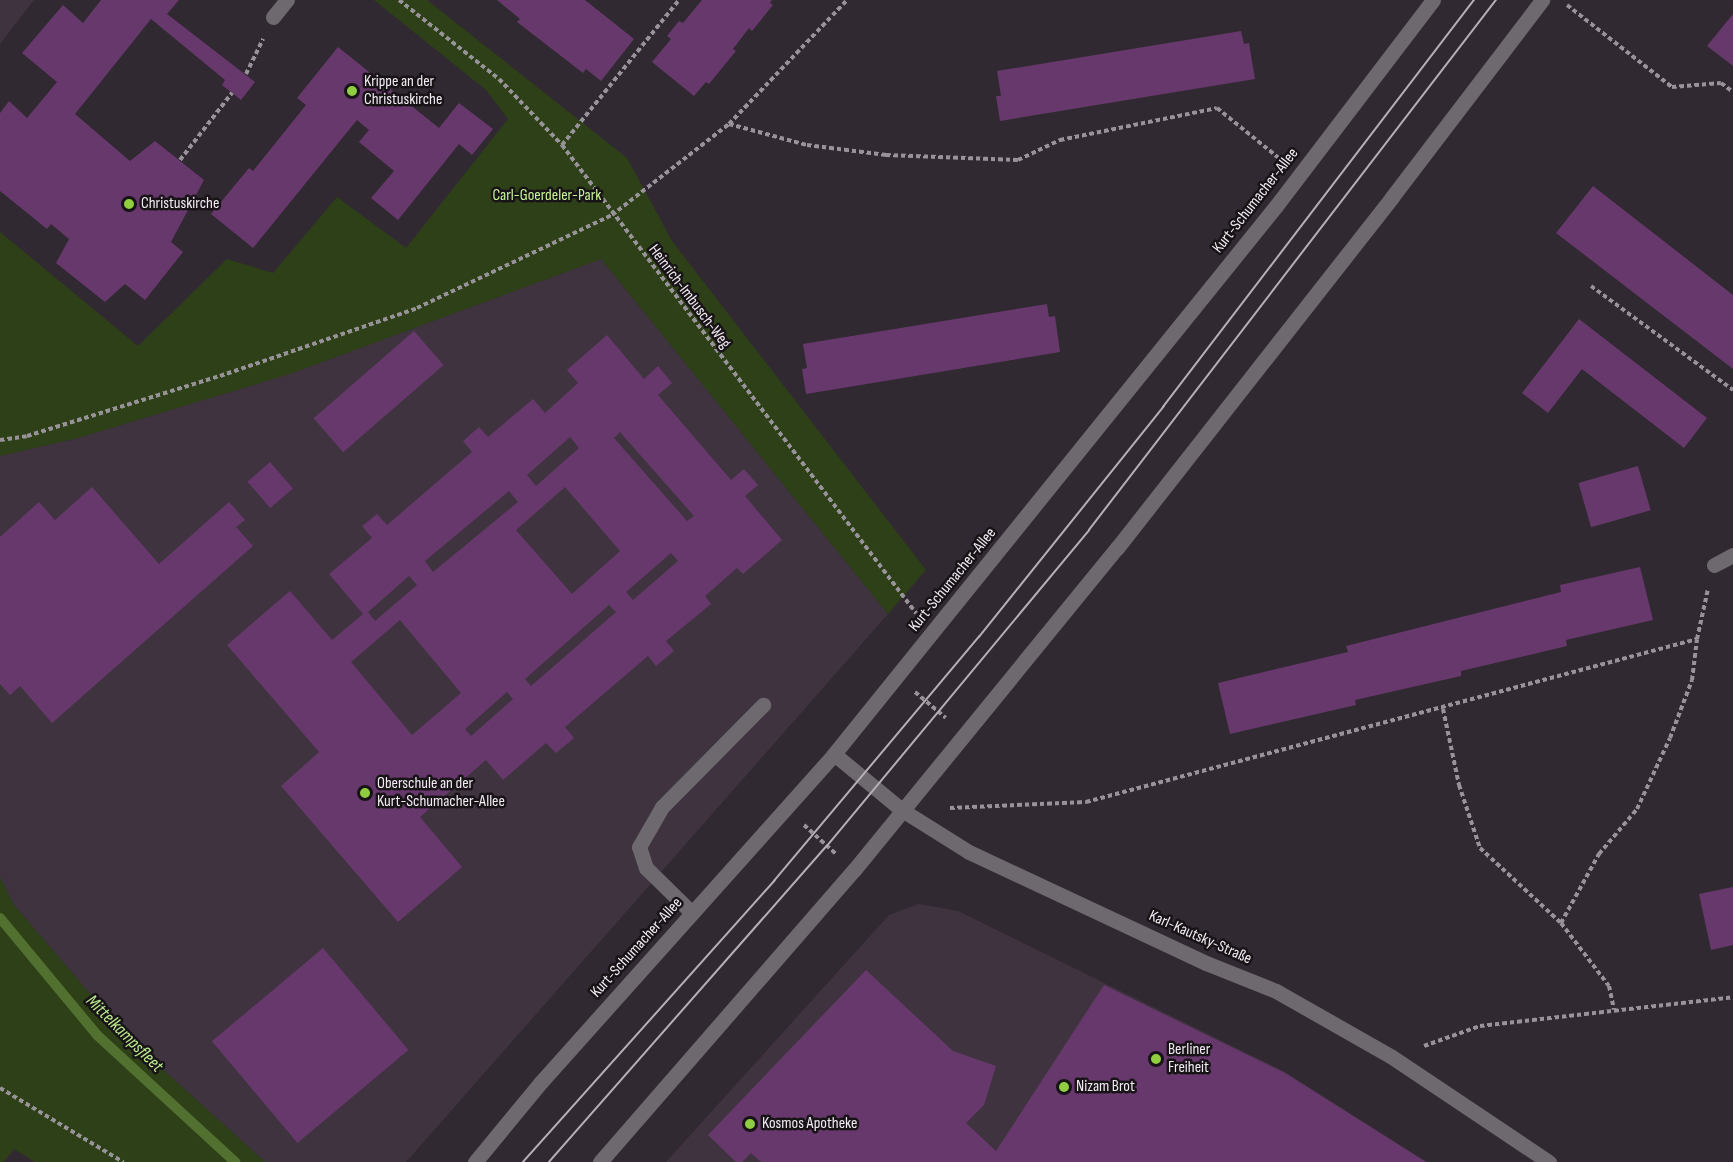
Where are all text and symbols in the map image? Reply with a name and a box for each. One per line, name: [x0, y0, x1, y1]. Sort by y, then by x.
place label: Krippe an der Christuskirche: [364, 72, 442, 110]
marker: Krippe an der Christuskirche: [345, 84, 359, 98]
street label: Kurt-Schumacher-Allee: [1209, 145, 1303, 257]
park label: Carl-Goerdeler-Park: [493, 186, 601, 206]
place label: Christuskirche: [141, 194, 219, 214]
marker: Christuskirche: [122, 197, 136, 211]
street label: Heinrich-Imbusch-Weg: [644, 241, 734, 353]
street label: Kurt-Schumacher-Allee: [905, 524, 1001, 636]
place label: Oberschule an der Kurt-Schumacher-Allee: [377, 774, 505, 812]
marker: Oberschule an der Kurt-Schumacher-Allee: [358, 786, 372, 800]
street label: Kurt-Schumacher-Allee: [587, 894, 687, 1002]
street label: Karl-Kautsky-Straße: [1146, 907, 1254, 969]
water label: Mittelkampsfleet: [81, 991, 167, 1077]
place label: Berliner Freiheit: [1168, 1040, 1210, 1078]
marker: Berliner Freiheit: [1149, 1052, 1163, 1066]
place label: Nizam Brot: [1076, 1077, 1135, 1097]
marker: Nizam Brot: [1057, 1080, 1071, 1094]
place label: Kosmos Apotheke: [762, 1114, 857, 1134]
marker: Kosmos Apotheke: [743, 1117, 757, 1131]

